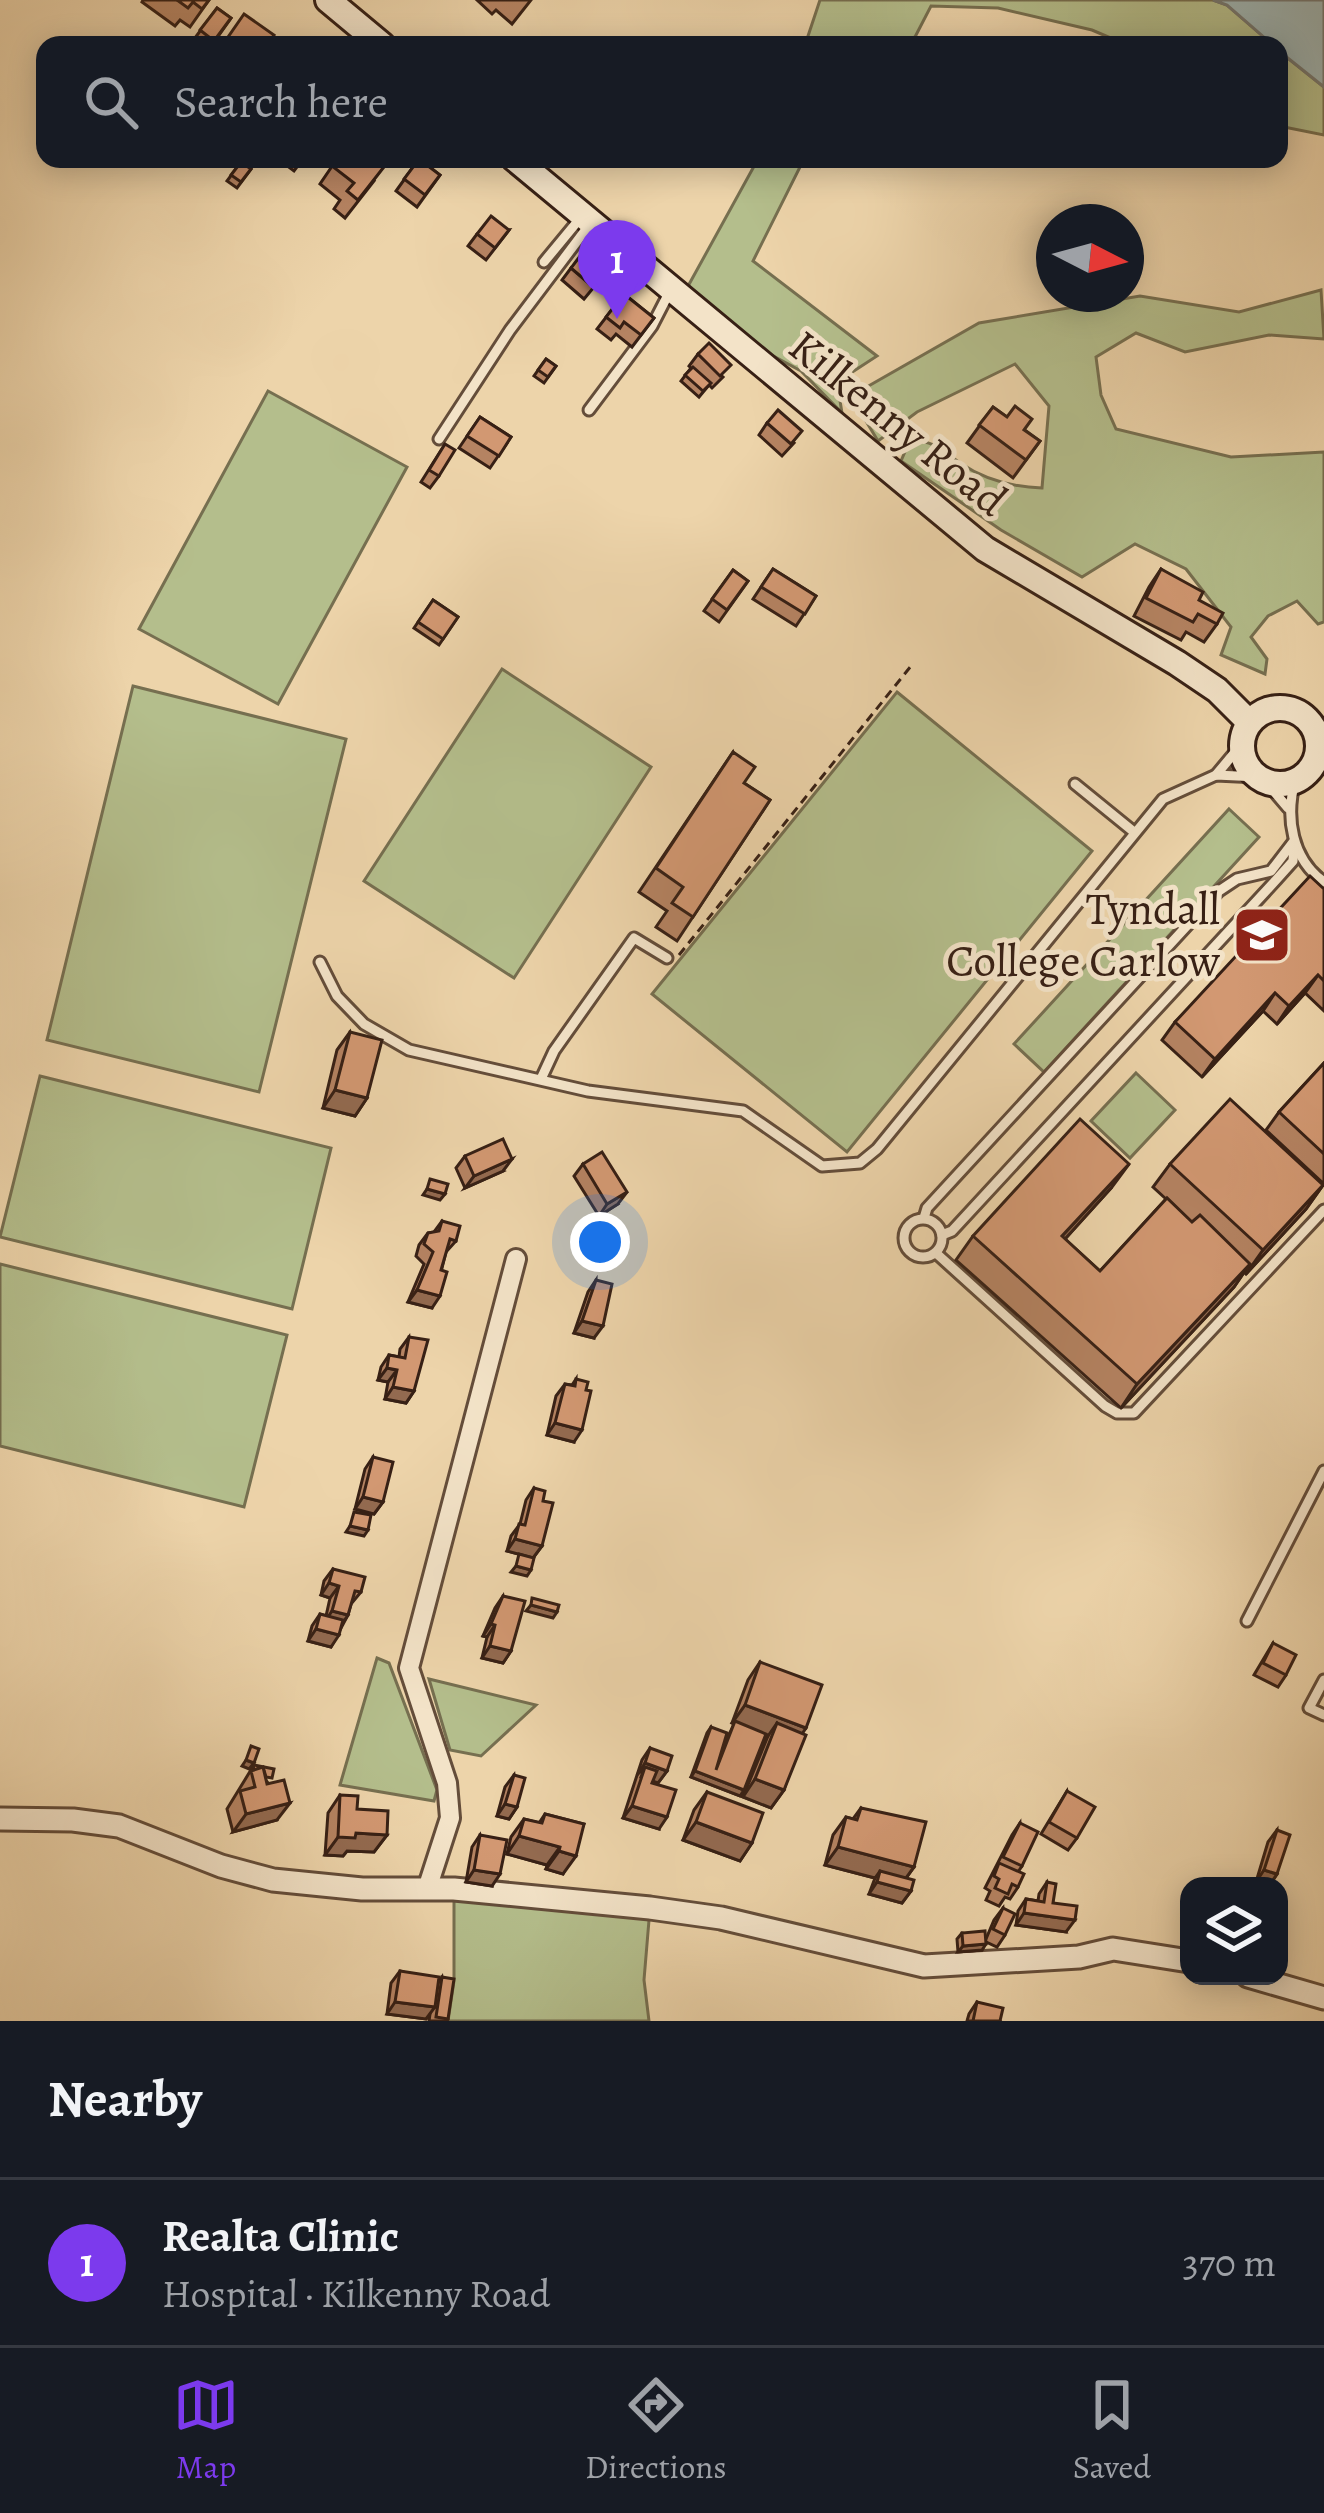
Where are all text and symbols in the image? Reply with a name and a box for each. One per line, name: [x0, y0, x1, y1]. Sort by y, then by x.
search box: [36, 36, 1288, 168]
icon: search: [78, 69, 144, 135]
text: Search here: [174, 71, 388, 133]
north arrow: [1036, 204, 1144, 312]
pin: 1: [578, 220, 656, 319]
street label: Kilkenny Road: [776, 316, 1021, 531]
place label: Tyndall College Carlow: [946, 878, 1220, 992]
school or university icon: Tyndall College Carlow: [1231, 904, 1293, 966]
your location: [570, 1212, 630, 1272]
map controls: [1180, 1877, 1288, 1985]
button: layers: [1180, 1877, 1288, 1985]
text: Nearby: [48, 2064, 202, 2134]
text: Realta Clinic: [162, 2205, 399, 2267]
text: 1: [80, 2236, 94, 2289]
text: 370 m: [1182, 2236, 1276, 2289]
text: Hospital · Kilkenny Road: [162, 2267, 550, 2320]
tab: Map: [173, 2372, 239, 2489]
tab: Directions: [585, 2372, 727, 2489]
tab: Saved: [1073, 2372, 1151, 2489]

